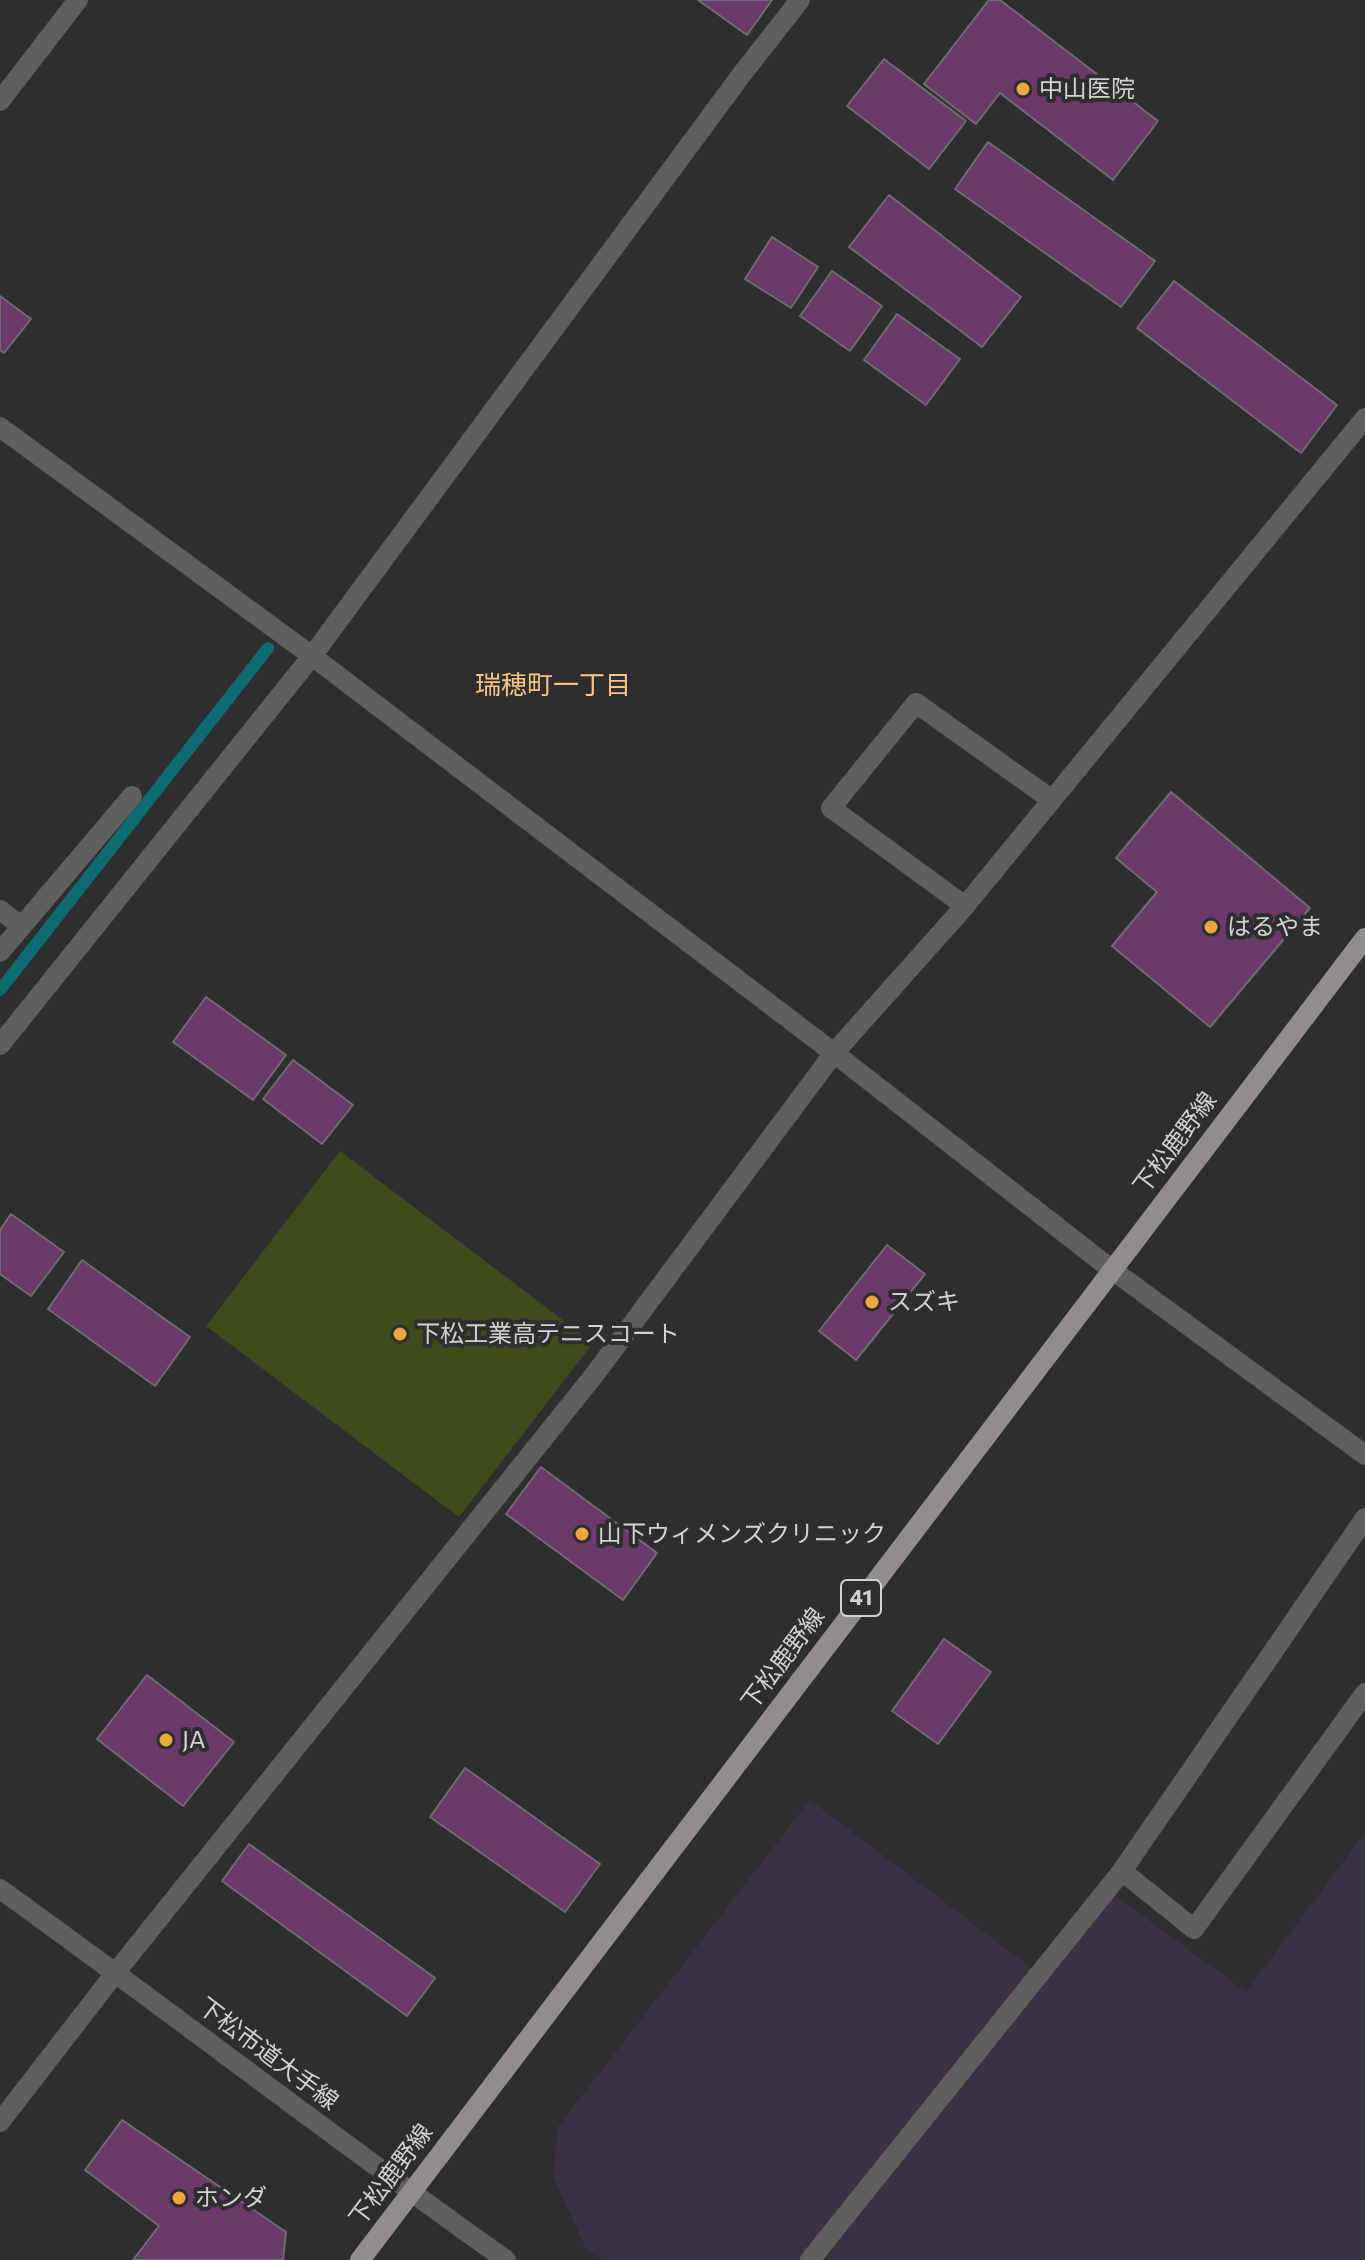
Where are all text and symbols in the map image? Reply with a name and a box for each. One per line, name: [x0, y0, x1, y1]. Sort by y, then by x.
place label: 中山医院: [1039, 75, 1135, 103]
marker: 中山医院: [1014, 80, 1032, 98]
district label: 瑞穂町一丁目: [475, 669, 631, 701]
place label: はるやま: [1227, 913, 1323, 941]
marker: はるやま: [1202, 918, 1220, 936]
street label: 下松鹿野線: [1127, 1086, 1223, 1200]
place label: スズキ: [888, 1288, 960, 1316]
marker: スズキ: [863, 1293, 881, 1311]
place label: 下松工業高テニスコート: [416, 1320, 680, 1348]
marker: 下松工業高テニスコート: [391, 1325, 409, 1343]
place label: 山下ウィメンズクリニック: [598, 1520, 886, 1548]
marker: 山下ウィメンズクリニック: [573, 1525, 591, 1543]
road number: 41: [841, 1580, 881, 1616]
street label: 下松鹿野線: [735, 1602, 831, 1716]
place label: JA: [182, 1726, 206, 1754]
marker: JA: [157, 1731, 175, 1749]
street label: 下松市道大手線: [192, 1992, 344, 2116]
street label: 下松鹿野線: [343, 2118, 439, 2232]
place label: ホンダ: [195, 2184, 267, 2212]
marker: ホンダ: [170, 2189, 188, 2207]

